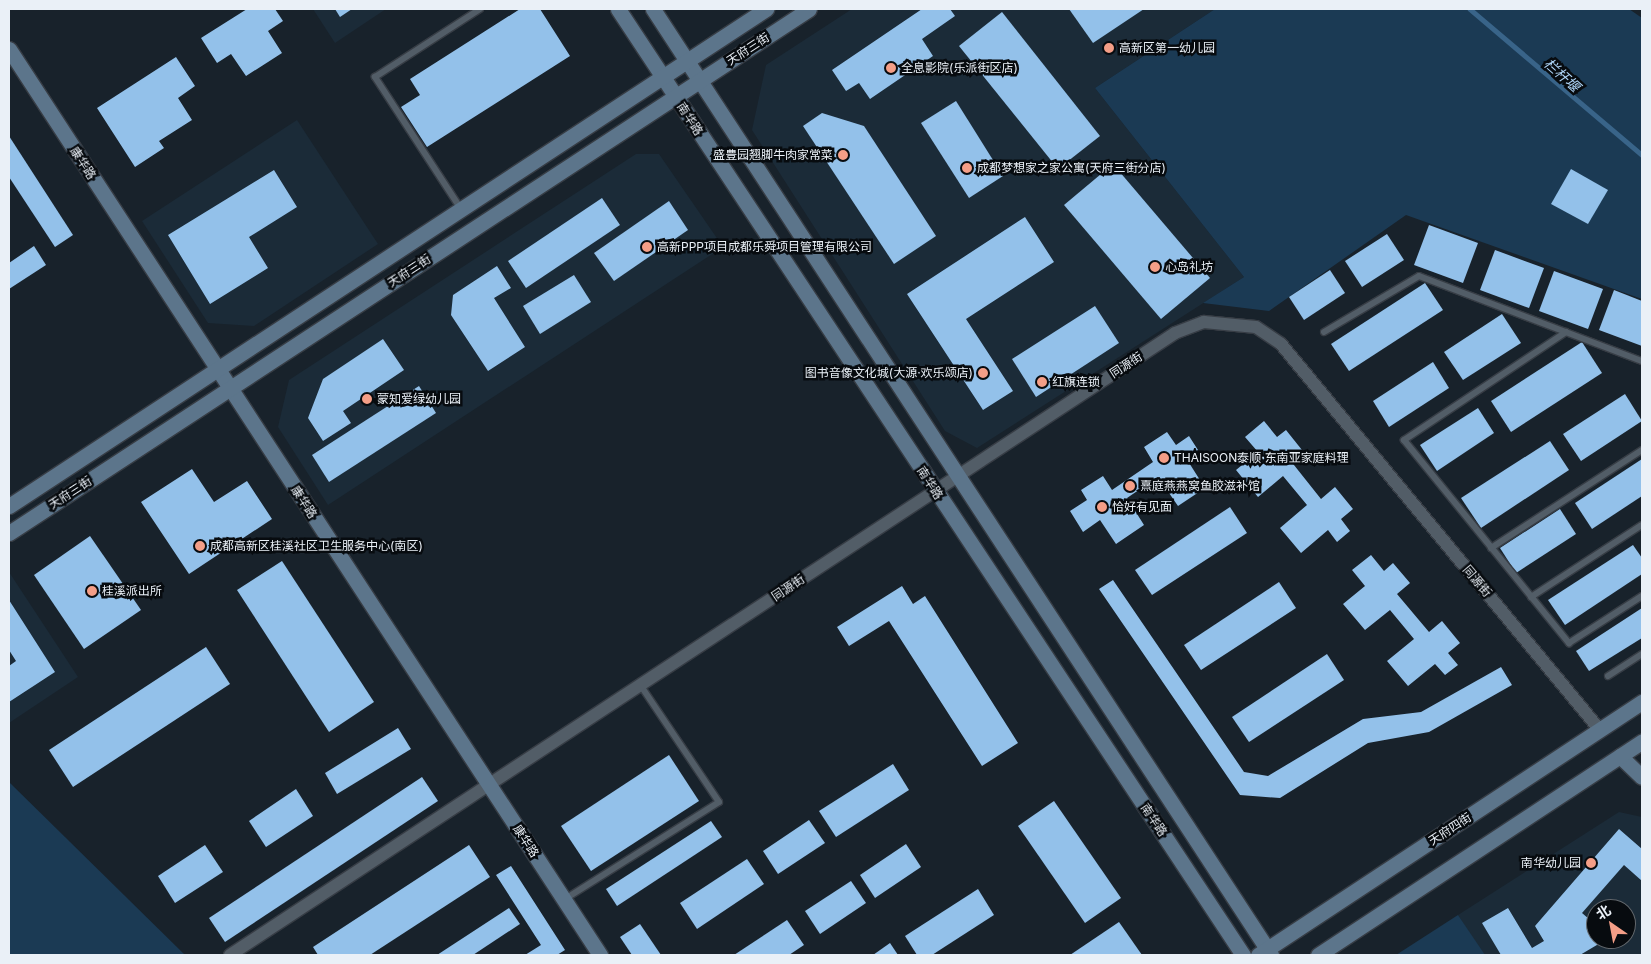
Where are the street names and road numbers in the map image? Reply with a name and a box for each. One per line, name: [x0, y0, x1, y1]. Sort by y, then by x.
street label: 天府三街: [724, 30, 772, 68]
street label: 南华路: [674, 100, 706, 138]
street label: 康华路: [67, 144, 99, 182]
street label: 天府三街: [385, 252, 433, 290]
street label: 同源街: [1107, 349, 1145, 381]
street label: 南华路: [914, 464, 946, 502]
street label: 天府三街: [46, 474, 94, 512]
street label: 康华路: [288, 483, 320, 521]
street label: 同源街: [1460, 563, 1494, 599]
street label: 同源街: [769, 572, 807, 604]
street label: 南华路: [1138, 801, 1170, 839]
street label: 天府四街: [1426, 810, 1474, 848]
street label: 康华路: [510, 822, 542, 860]

